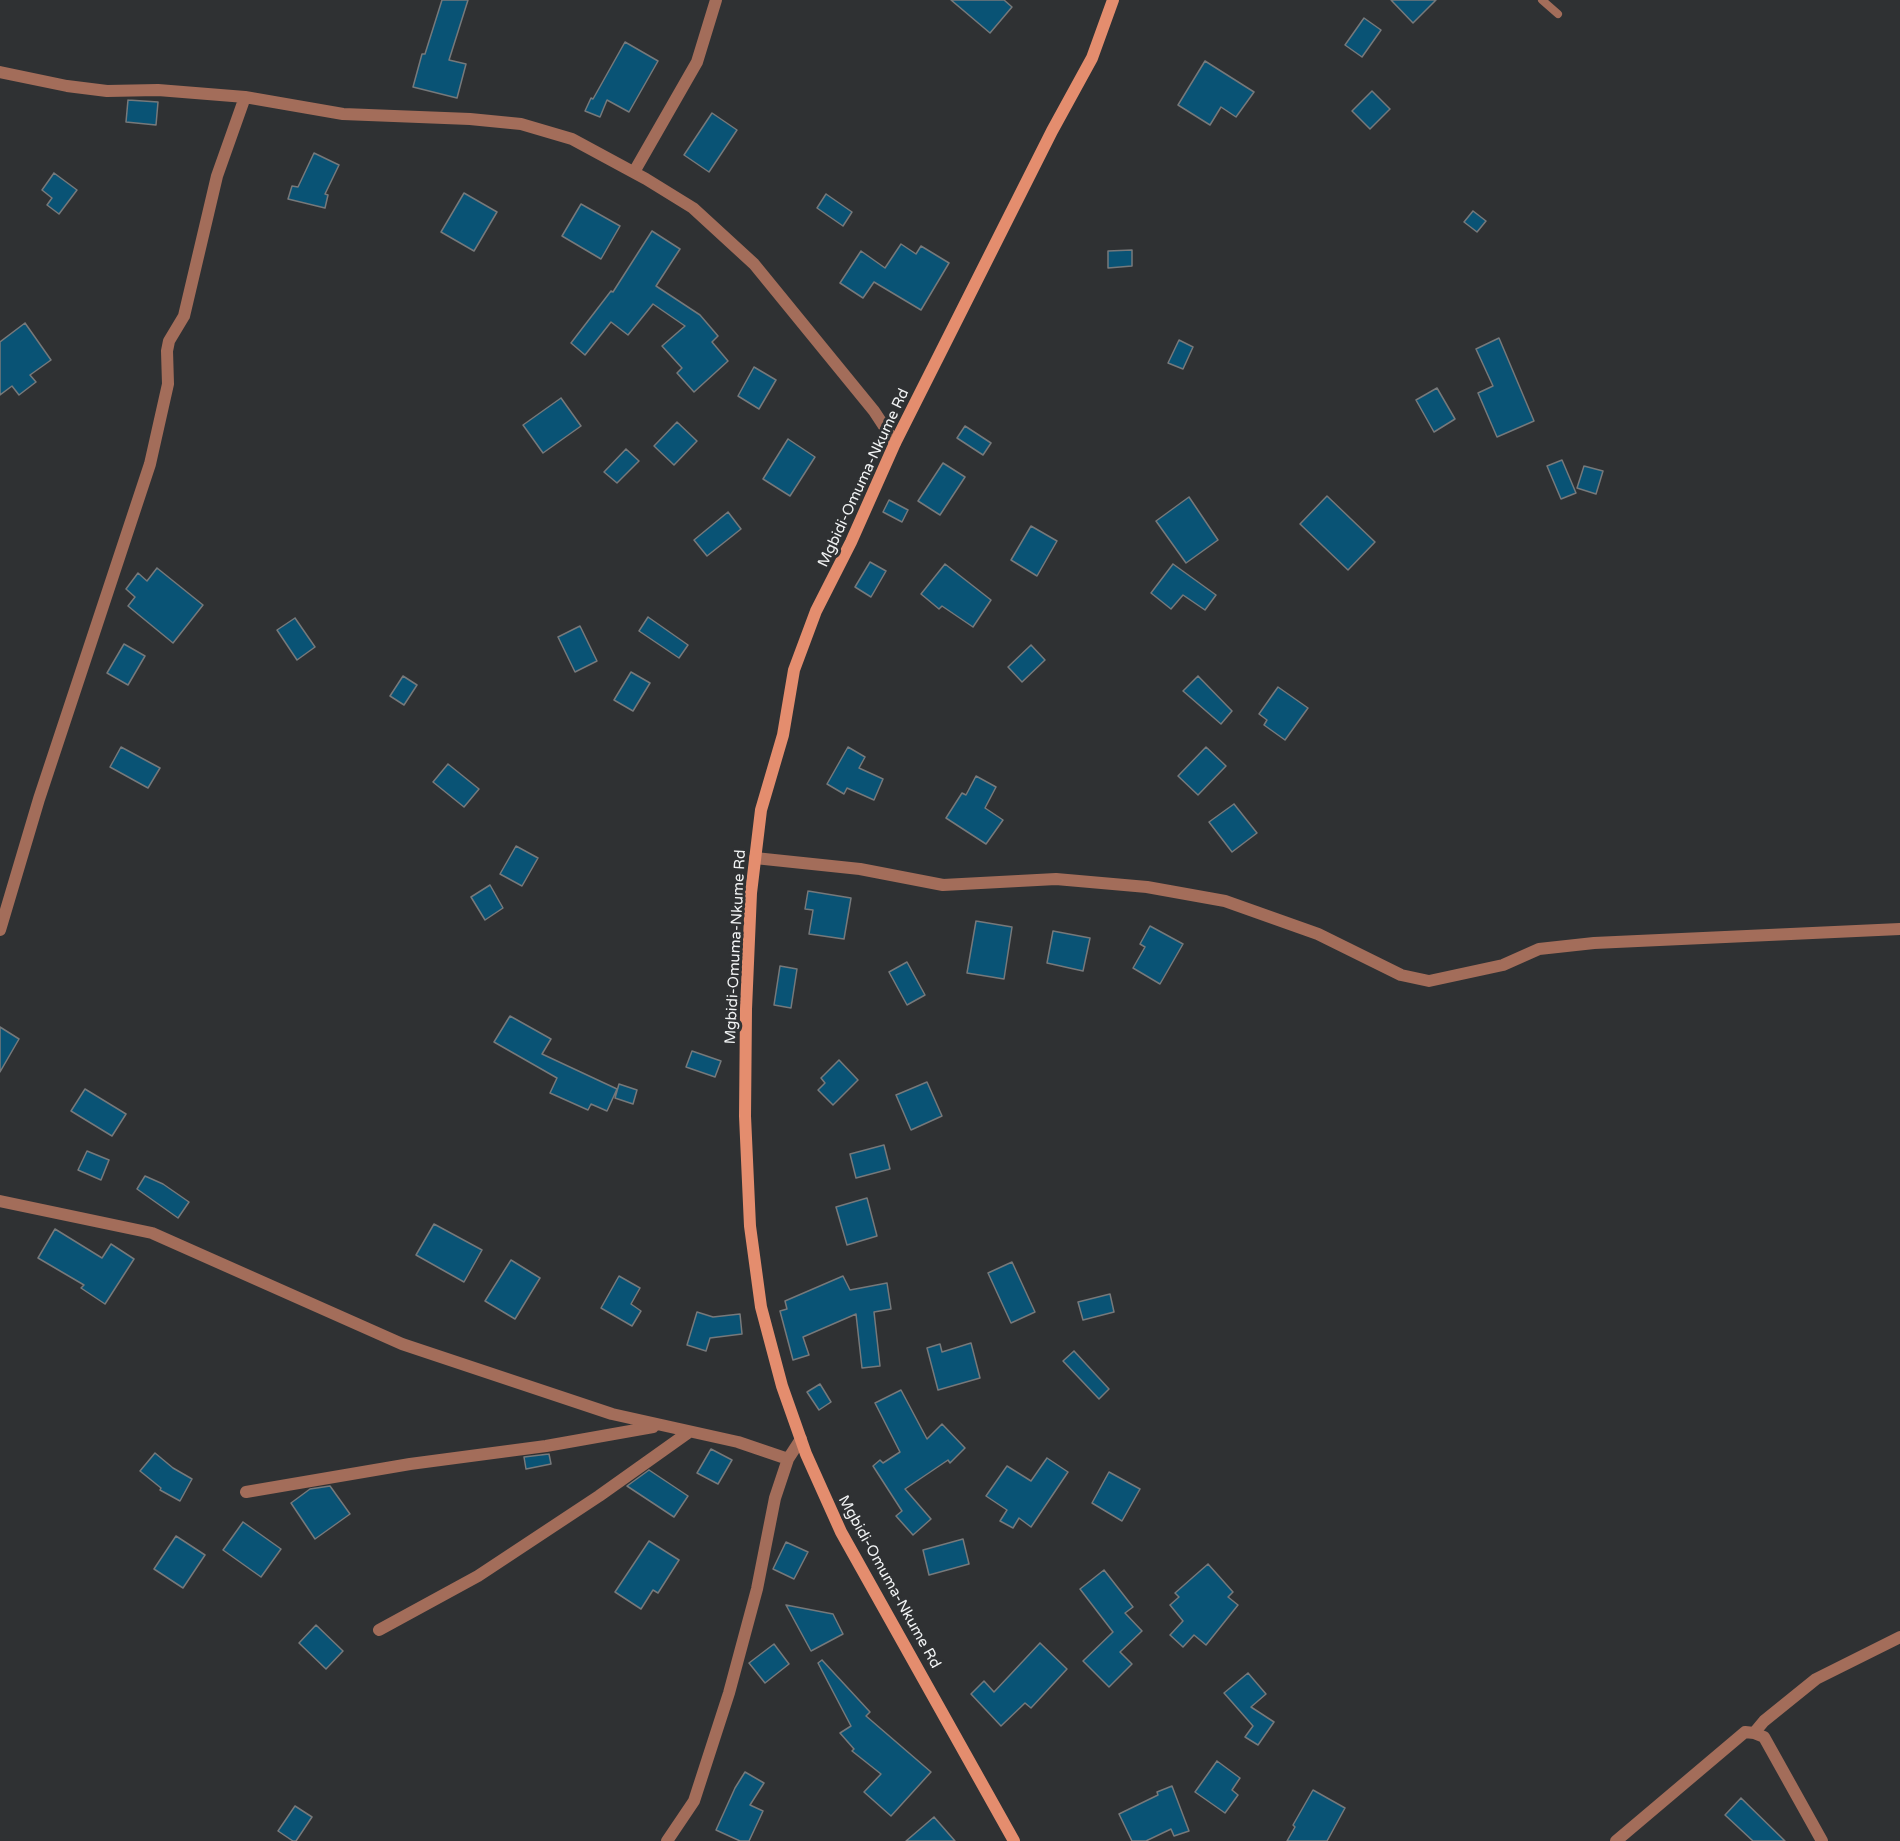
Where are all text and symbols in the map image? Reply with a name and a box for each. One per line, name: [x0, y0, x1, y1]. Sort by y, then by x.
street label: Mgbidi-Omuma-Nkume Rd: [815, 386, 913, 570]
street label: Mgbidi-Omuma-Nkume Rd: [722, 849, 750, 1045]
street label: Mgbidi-Omuma-Nkume Rd: [834, 1492, 944, 1672]

